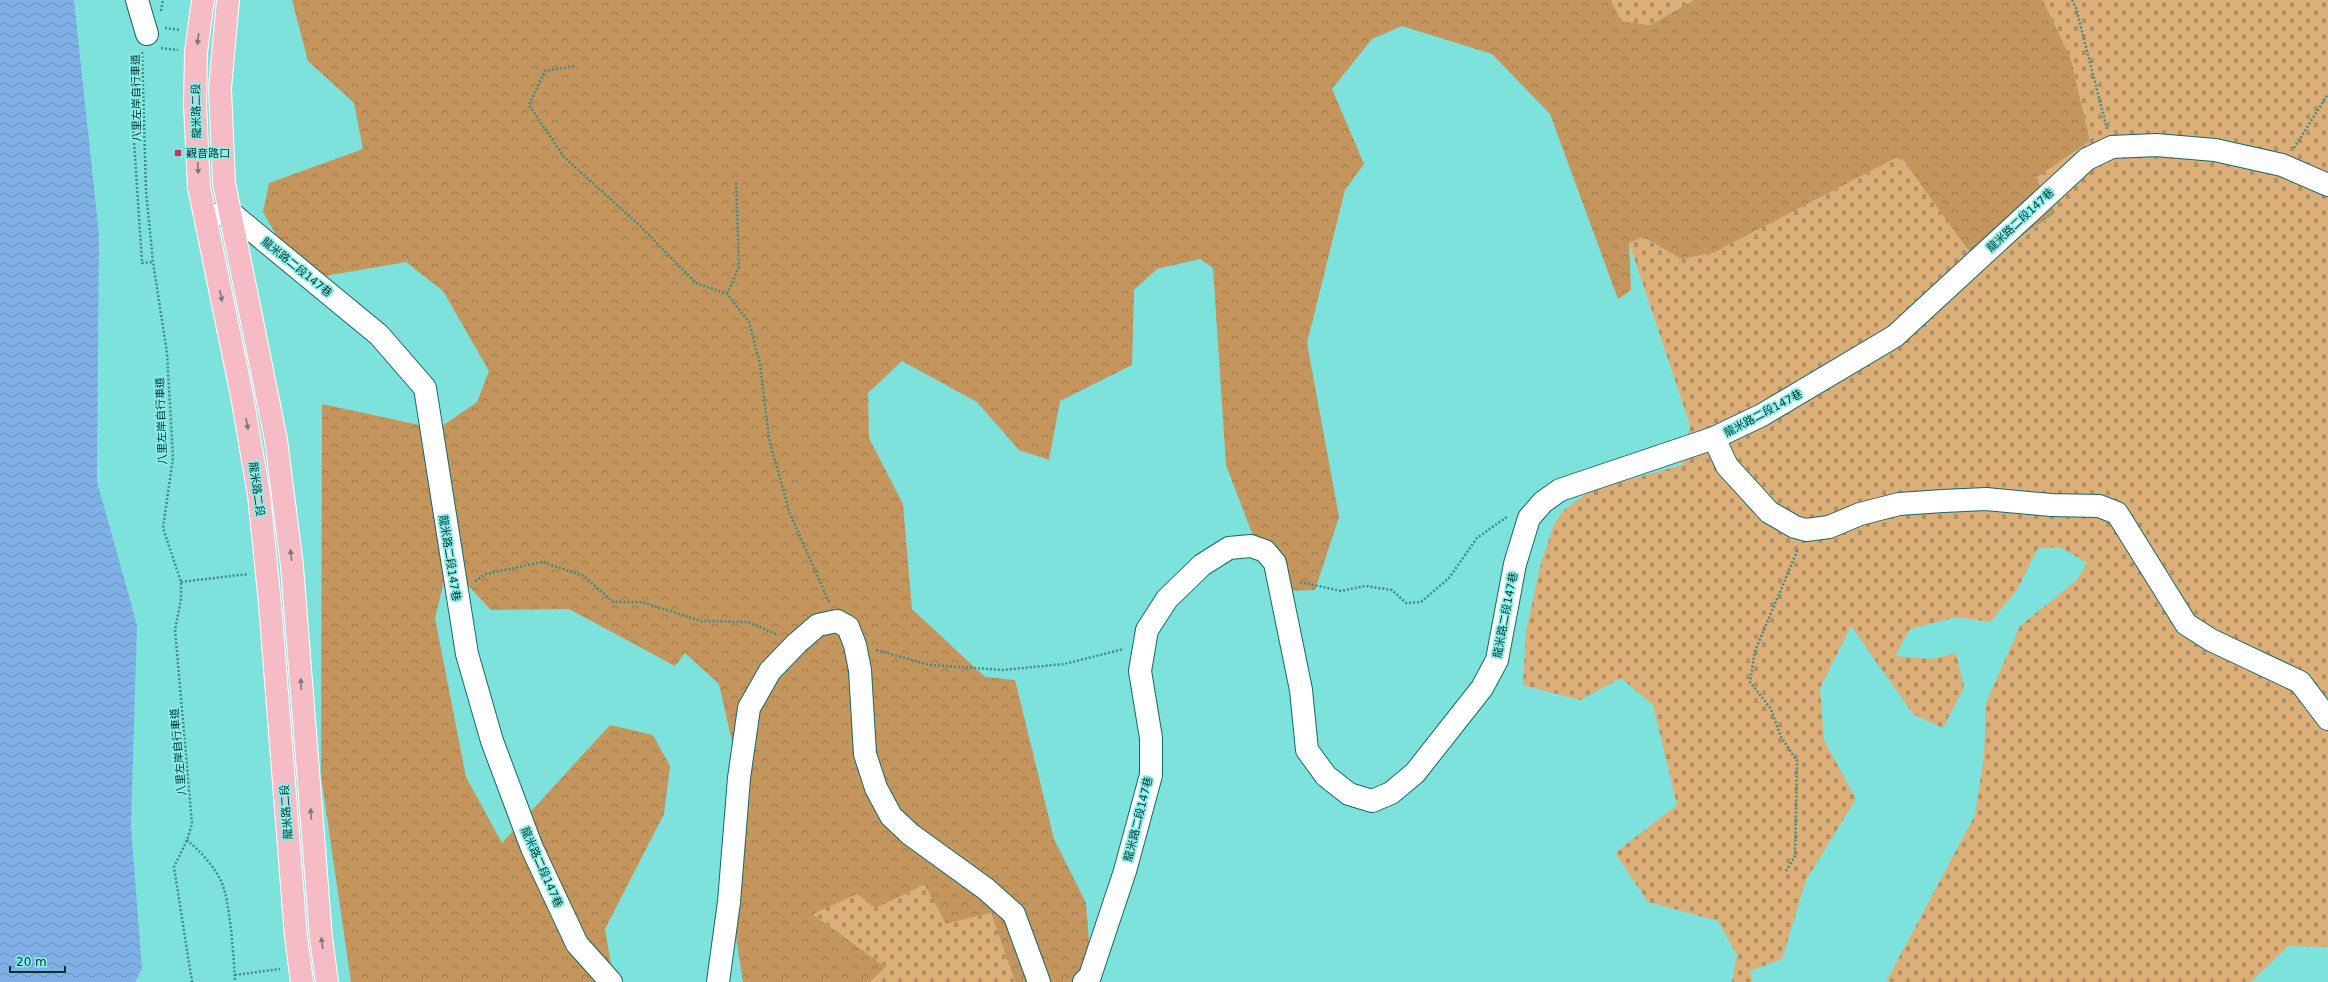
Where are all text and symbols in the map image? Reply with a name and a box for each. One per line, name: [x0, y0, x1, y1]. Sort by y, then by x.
one-way arrow: [194, 33, 201, 45]
street label: 八里左岸自行車道: [129, 54, 144, 142]
street label: 龍米路二段: [190, 83, 203, 139]
place label: 觀音路口: [186, 147, 230, 160]
marker: 觀音路口: [173, 148, 183, 158]
one-way arrow: [195, 162, 202, 174]
street label: 龍米路二段147巷: [1984, 186, 2057, 255]
street label: 龍米路二段147巷: [259, 235, 335, 300]
one-way arrow: [219, 290, 225, 302]
street label: 八里左岸自行車道: [153, 377, 170, 465]
street label: 龍米路二段147巷: [1722, 387, 1805, 440]
one-way arrow: [244, 418, 250, 430]
street label: 龍米路二段: [246, 461, 267, 517]
street label: 龍米路二段147巷: [436, 514, 463, 602]
one-way arrow: [287, 549, 294, 561]
street label: 龍米路二段147巷: [1491, 571, 1520, 659]
one-way arrow: [298, 678, 305, 690]
street label: 八里左岸自行車道: [168, 708, 189, 796]
street label: 龍米路二段147巷: [1122, 775, 1155, 863]
street label: 龍米路二段: [278, 784, 295, 840]
one-way arrow: [308, 808, 315, 820]
street label: 龍米路二段147巷: [518, 825, 565, 910]
one-way arrow: [319, 937, 325, 949]
scale bar: [10, 948, 65, 974]
text: 20 m: [16, 955, 47, 969]

